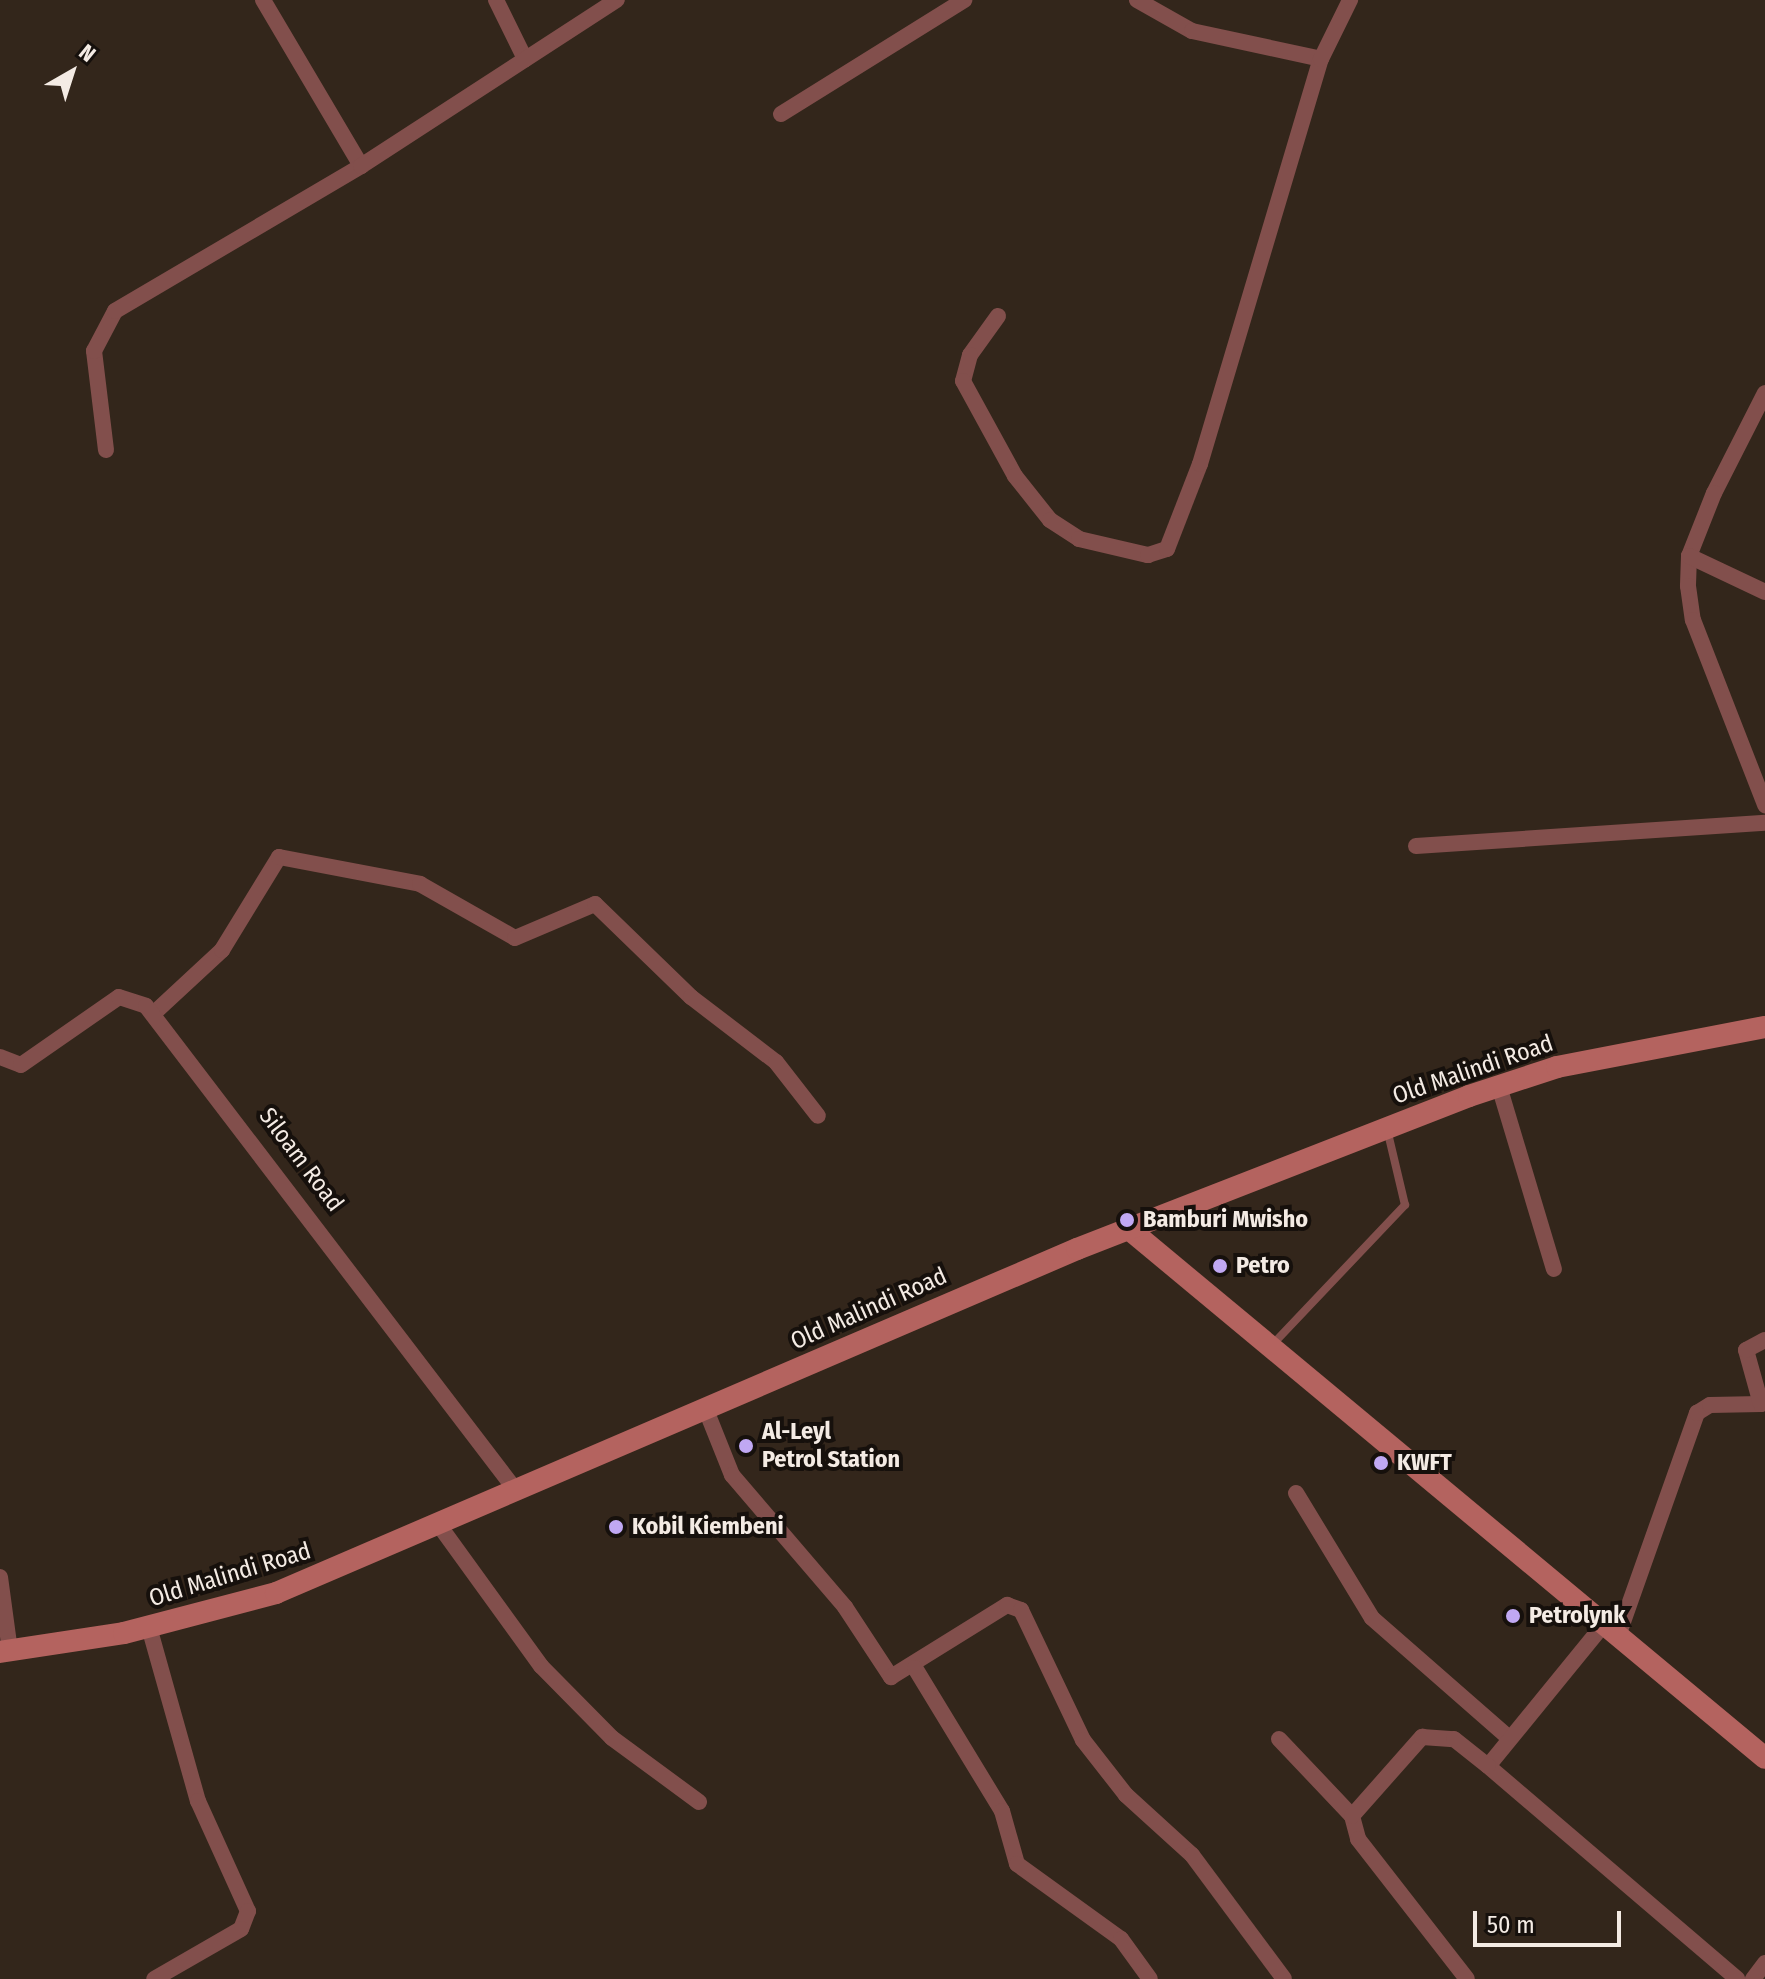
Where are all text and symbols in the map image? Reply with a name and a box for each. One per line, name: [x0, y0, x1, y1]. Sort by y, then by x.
north arrow: [32, 32, 112, 112]
text: N: [74, 38, 101, 68]
street label: Old Malindi Road: [1389, 1029, 1557, 1111]
street label: Siloam Road: [253, 1103, 349, 1217]
place label: Bamburi Mwisho: [1143, 1206, 1308, 1234]
marker: Bamburi Mwisho: [1118, 1211, 1136, 1229]
place label: Petro: [1236, 1252, 1290, 1280]
marker: Petro: [1211, 1257, 1229, 1275]
street label: Old Malindi Road: [787, 1262, 951, 1356]
place label: Al-Leyl Petrol Station: [762, 1418, 900, 1474]
marker: Al-Leyl Petrol Station: [737, 1437, 755, 1455]
place label: KWFT: [1397, 1449, 1452, 1477]
marker: KWFT: [1372, 1454, 1390, 1472]
place label: Kobil Kiembeni: [632, 1513, 784, 1541]
marker: Kobil Kiembeni: [607, 1518, 625, 1536]
street label: Old Malindi Road: [146, 1537, 314, 1613]
place label: Petrolynk: [1529, 1602, 1625, 1630]
marker: Petrolynk: [1504, 1607, 1522, 1625]
scale bar: [1477, 1895, 1625, 1945]
text: 50 m: [1487, 1911, 1535, 1939]

